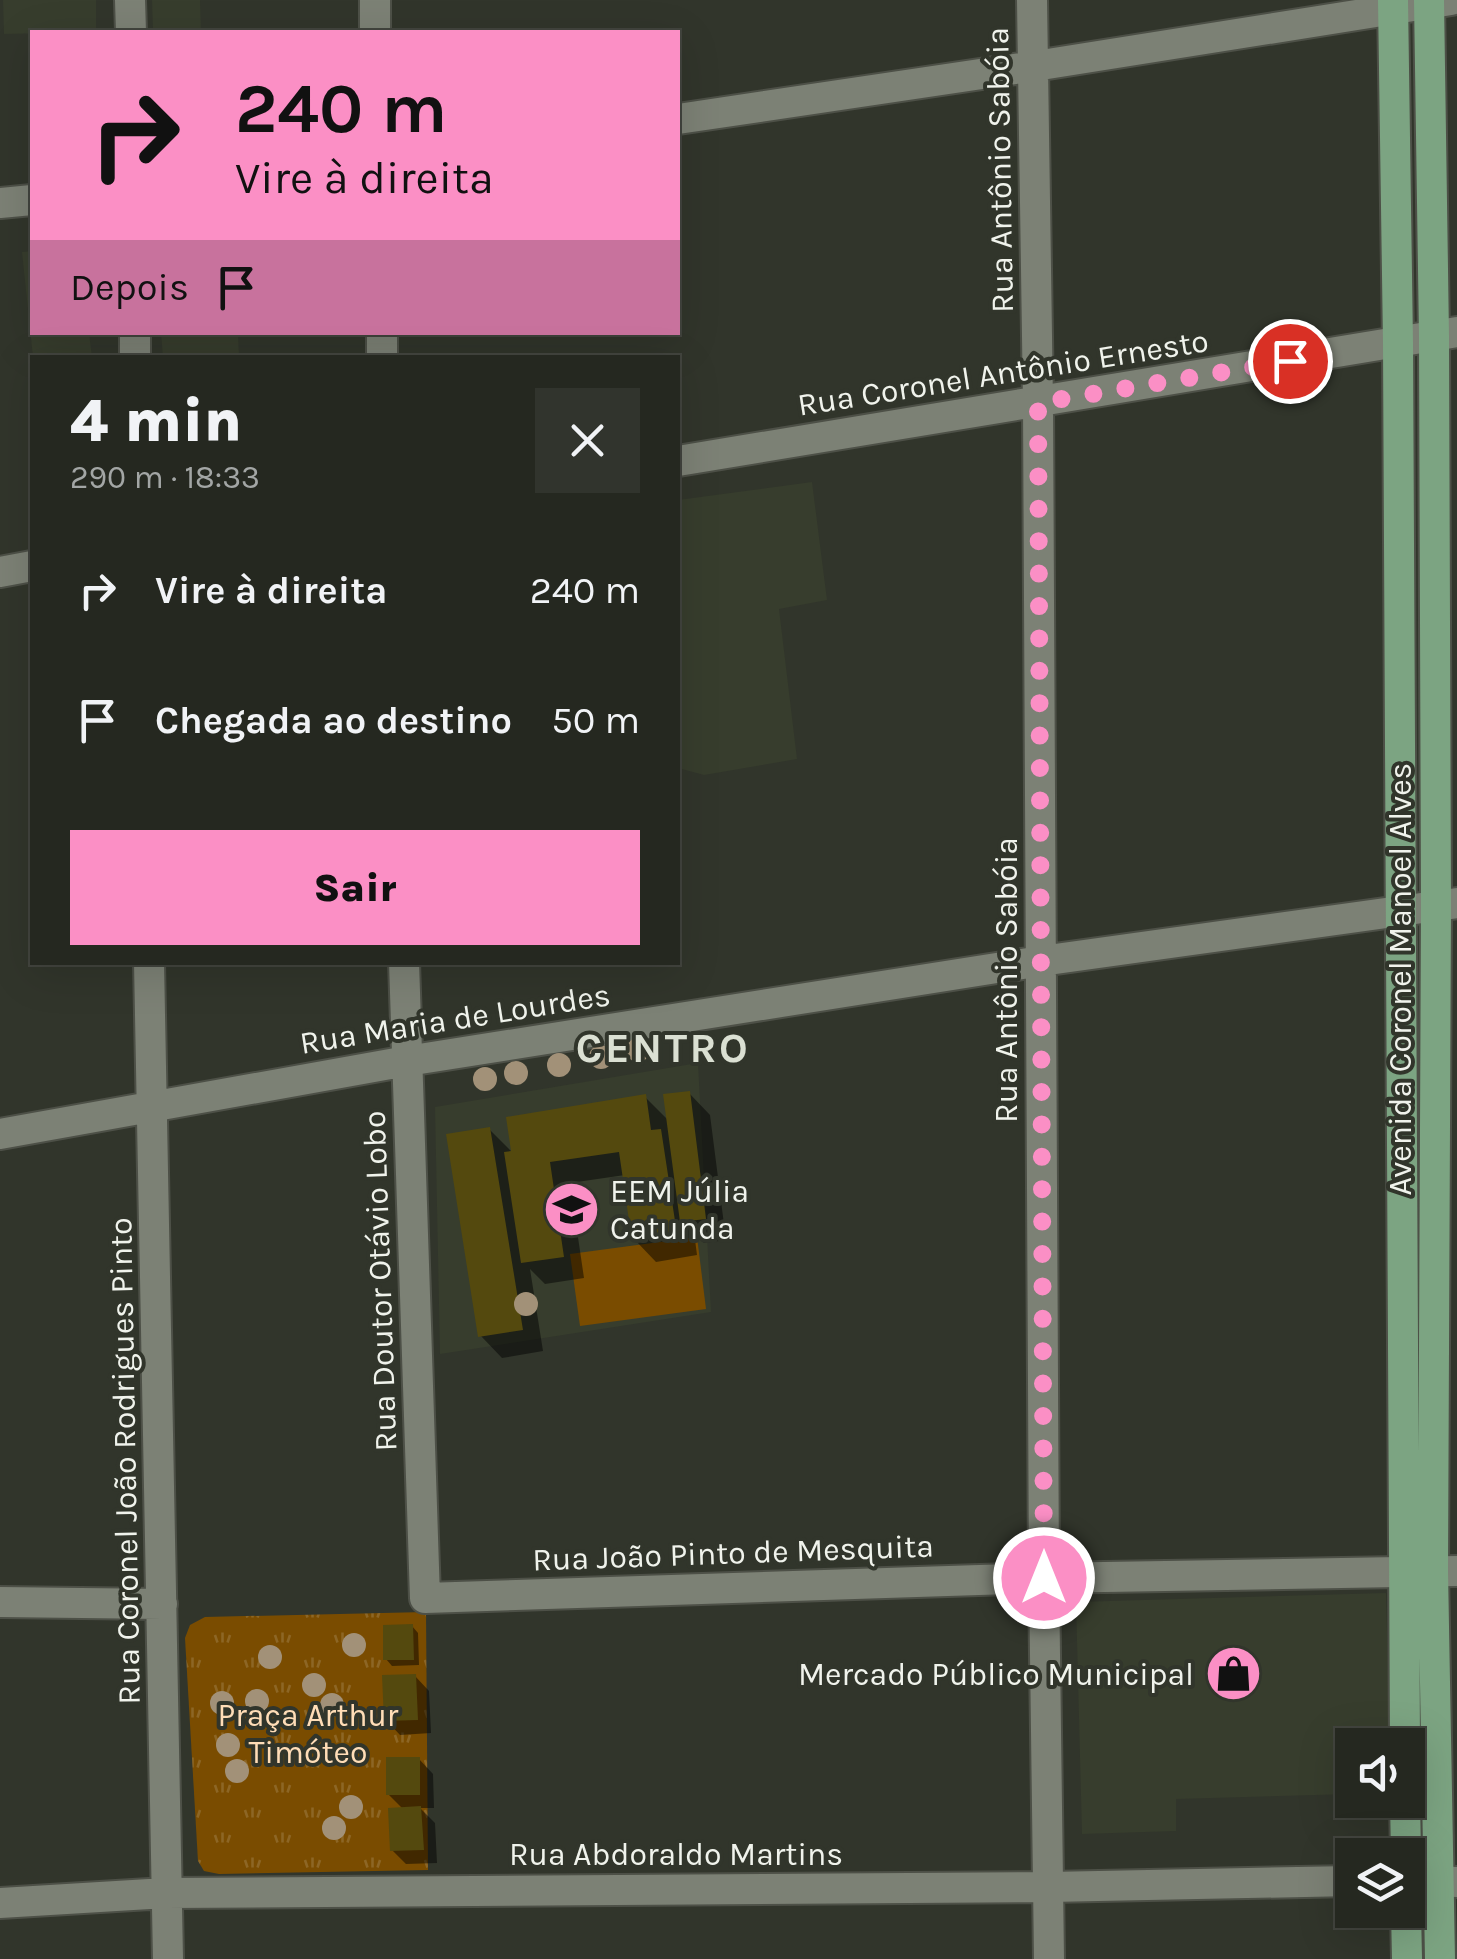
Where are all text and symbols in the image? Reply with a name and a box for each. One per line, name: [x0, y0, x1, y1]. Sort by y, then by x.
street label: Rua Antônio Sabóia: [979, 27, 1021, 313]
text: 240 m: [235, 68, 447, 150]
icon: right: [70, 70, 200, 200]
text: Vire à direita: [235, 152, 494, 204]
icon: arrive: [209, 260, 264, 315]
text: Depois: [70, 265, 189, 310]
pin: [1248, 319, 1333, 404]
street label: Rua Coronel Antônio Ernesto: [795, 322, 1211, 424]
icon: arrive: [1263, 334, 1318, 389]
text: 4 min: [70, 386, 242, 456]
button: close: [535, 388, 640, 493]
text: 290 m · 18:33: [70, 459, 260, 496]
icon: right: [70, 563, 125, 618]
text: Vire à direita: [155, 568, 387, 613]
text: 240 m: [530, 568, 640, 613]
icon: arrive: [70, 693, 125, 748]
text: Chegada ao destino: [155, 698, 512, 743]
text: 50 m: [551, 698, 640, 743]
street label: Avenida Coronel Manoel Alves: [1382, 763, 1419, 1195]
button: Sair: [70, 830, 640, 945]
street label: Rua Antônio Sabóia: [988, 837, 1025, 1123]
street label: Rua Maria de Lourdes: [297, 976, 613, 1062]
district label: CENTRO: [576, 1023, 750, 1073]
street label: Rua Doutor Otávio Lobo: [356, 1110, 404, 1452]
place label: EEM Júlia Catunda: [610, 1173, 749, 1247]
school or university icon: EEM Júlia Catunda: [541, 1179, 601, 1239]
street label: Rua Coronel João Rodrigues Pinto: [102, 1217, 148, 1705]
position arrow: [992, 1526, 1096, 1630]
street label: Rua João Pinto de Mesquita: [532, 1528, 934, 1578]
shop icon: Mercado Público Municipal: [1203, 1644, 1263, 1704]
place label: Mercado Público Municipal: [798, 1656, 1194, 1693]
park label: Praça Arthur Timóteo: [218, 1697, 399, 1771]
map controls: [1335, 1728, 1425, 1928]
button: sound: [1335, 1728, 1425, 1818]
street label: Rua Abdoraldo Martins: [509, 1836, 843, 1873]
button: layers: [1335, 1838, 1425, 1928]

